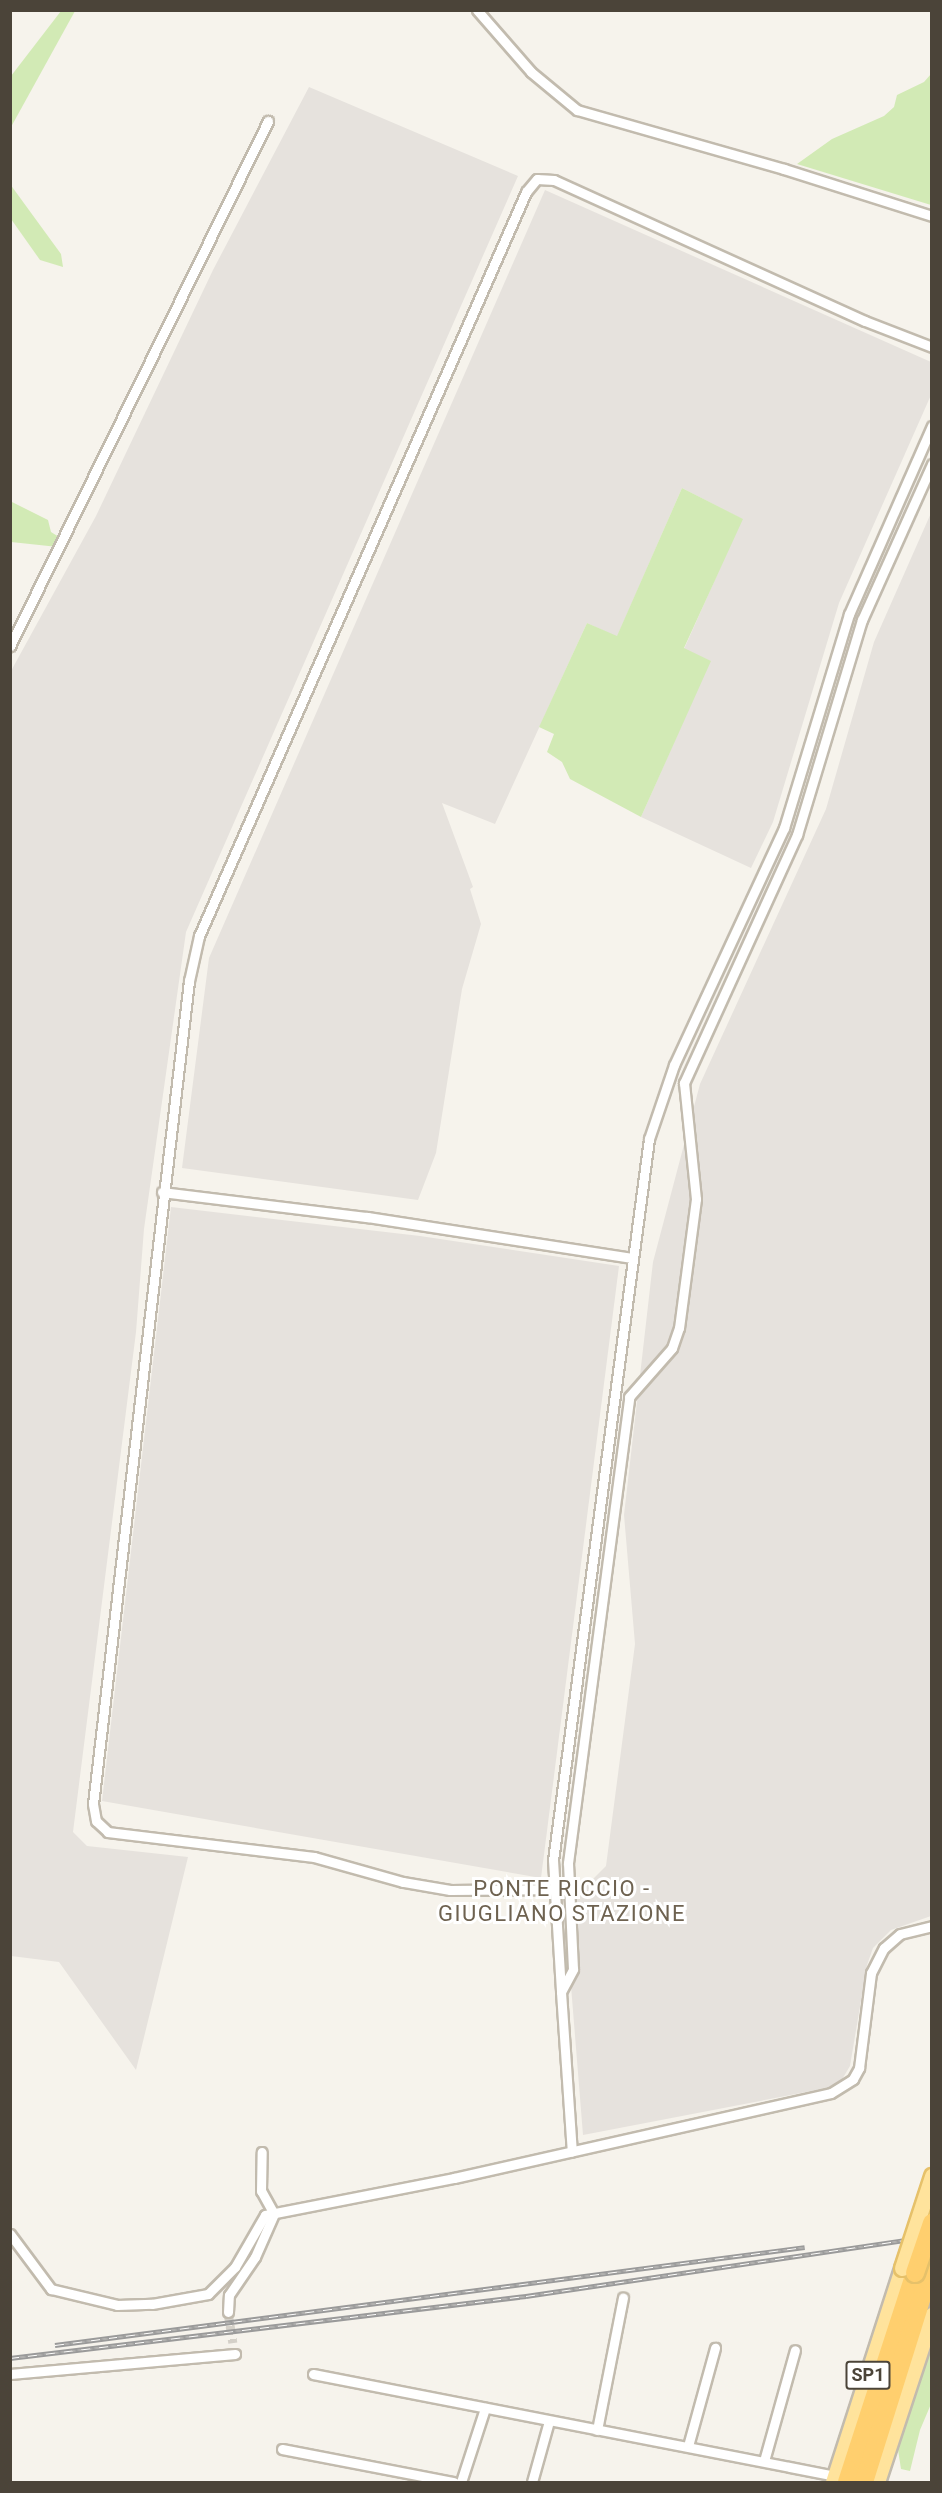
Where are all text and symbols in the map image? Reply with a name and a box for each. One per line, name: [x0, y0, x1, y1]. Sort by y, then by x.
district label: PONTE RICCIO - GIUGLIANO STAZIONE: [438, 1875, 686, 1927]
road number: SP1: [844, 2360, 892, 2390]

